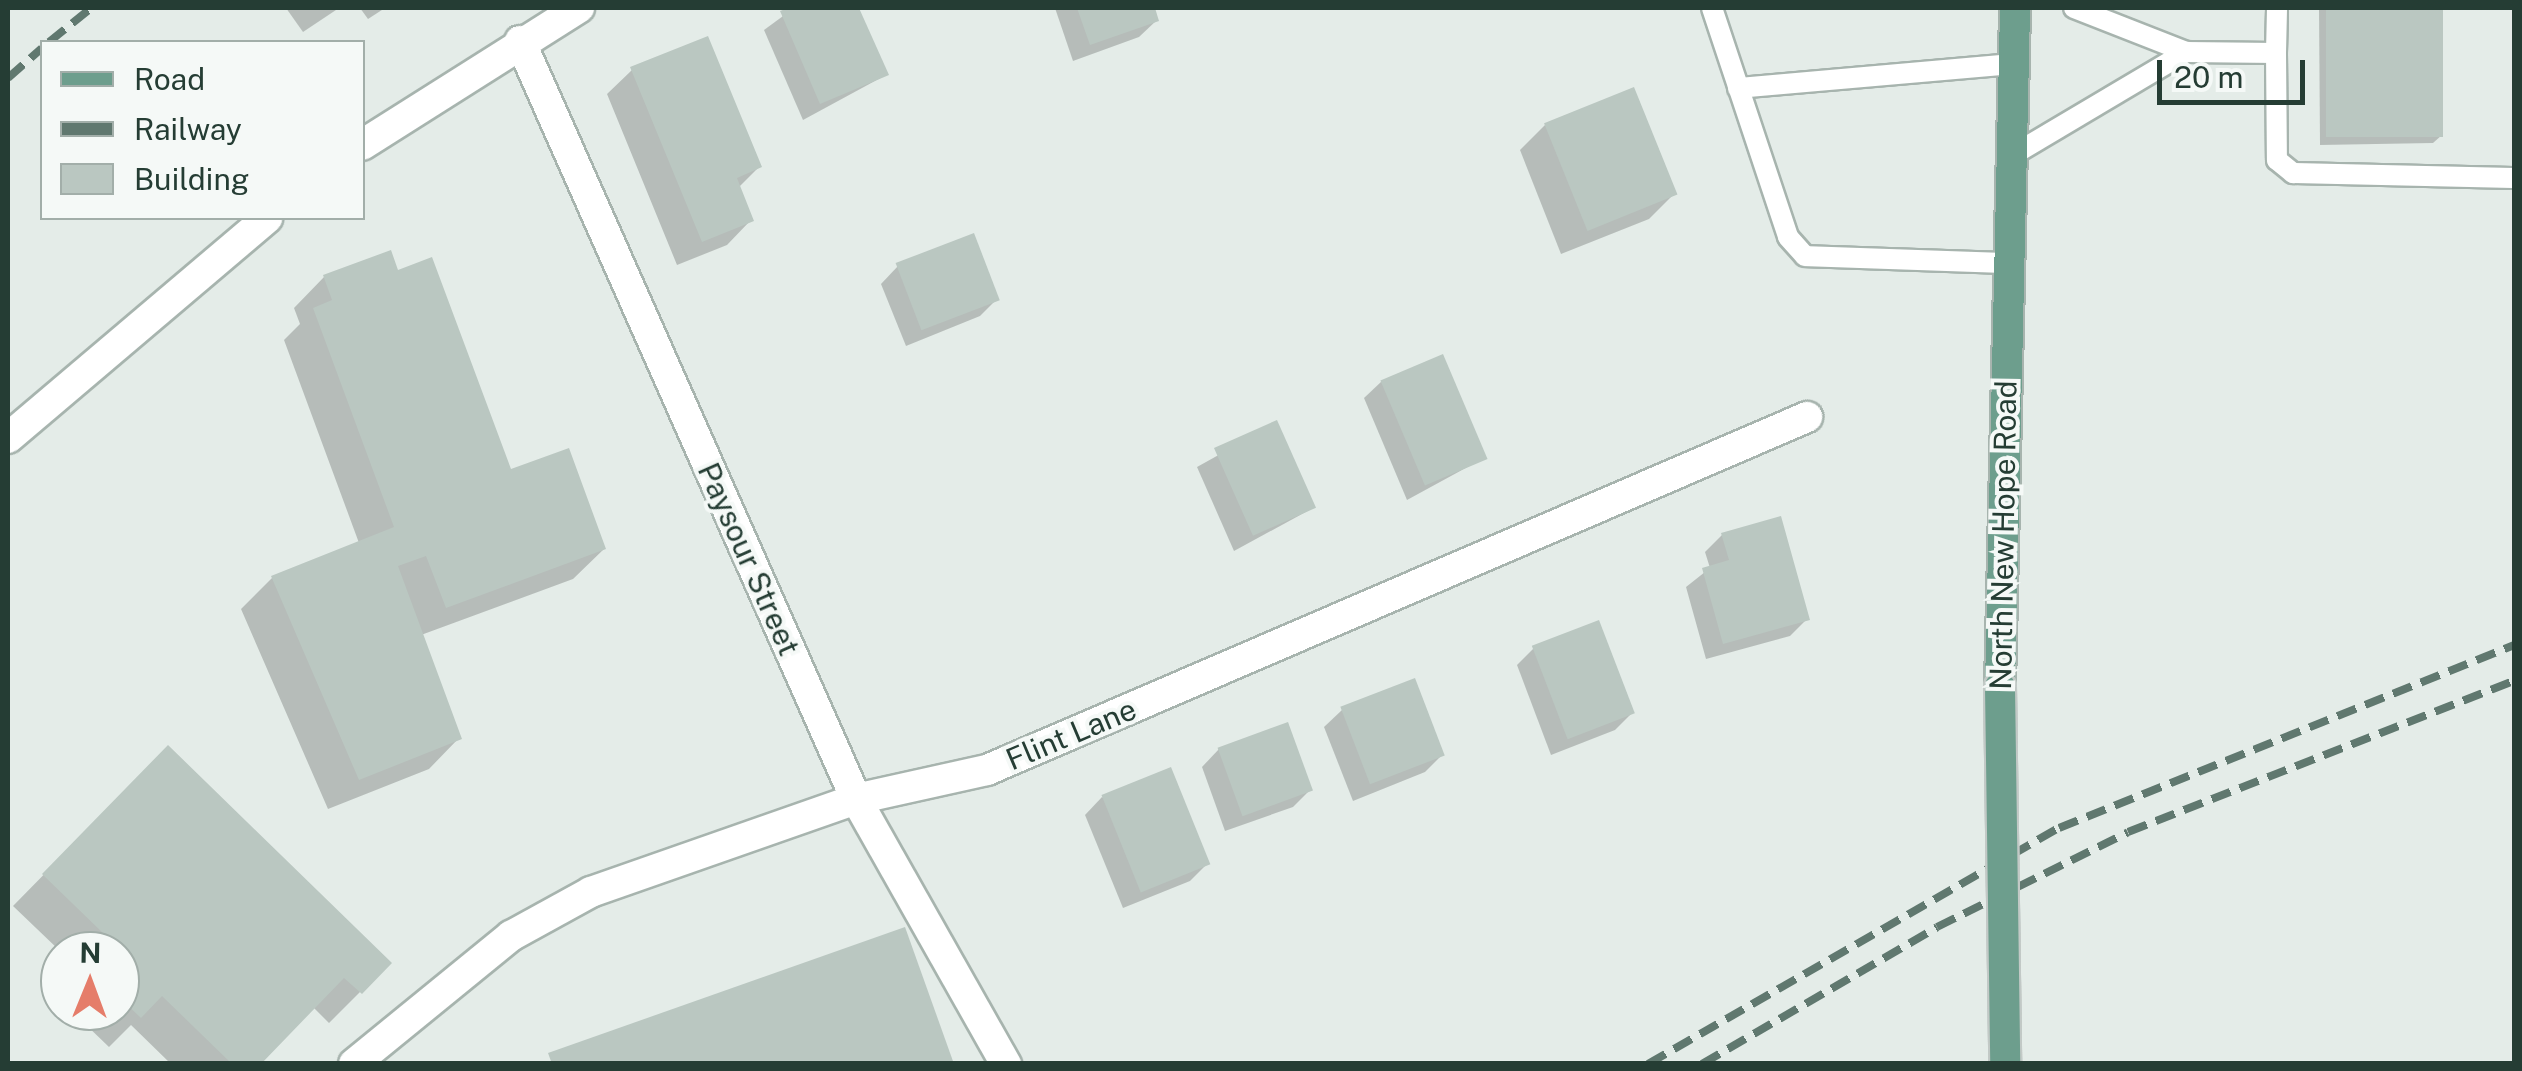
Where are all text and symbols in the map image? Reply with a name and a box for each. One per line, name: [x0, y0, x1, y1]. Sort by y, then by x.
legend: [40, 40, 365, 220]
scale bar: [2162, 40, 2310, 102]
text: 20 m: [2174, 59, 2243, 95]
text: Road: [134, 61, 205, 97]
text: Railway: [134, 111, 242, 147]
text: Building: [134, 161, 249, 197]
street label: North New Hope Road: [1982, 380, 2024, 690]
street label: Paysour Street: [690, 457, 808, 661]
street label: Flint Lane: [1001, 691, 1141, 777]
north arrow: [40, 931, 140, 1031]
text: N: [79, 936, 102, 969]

